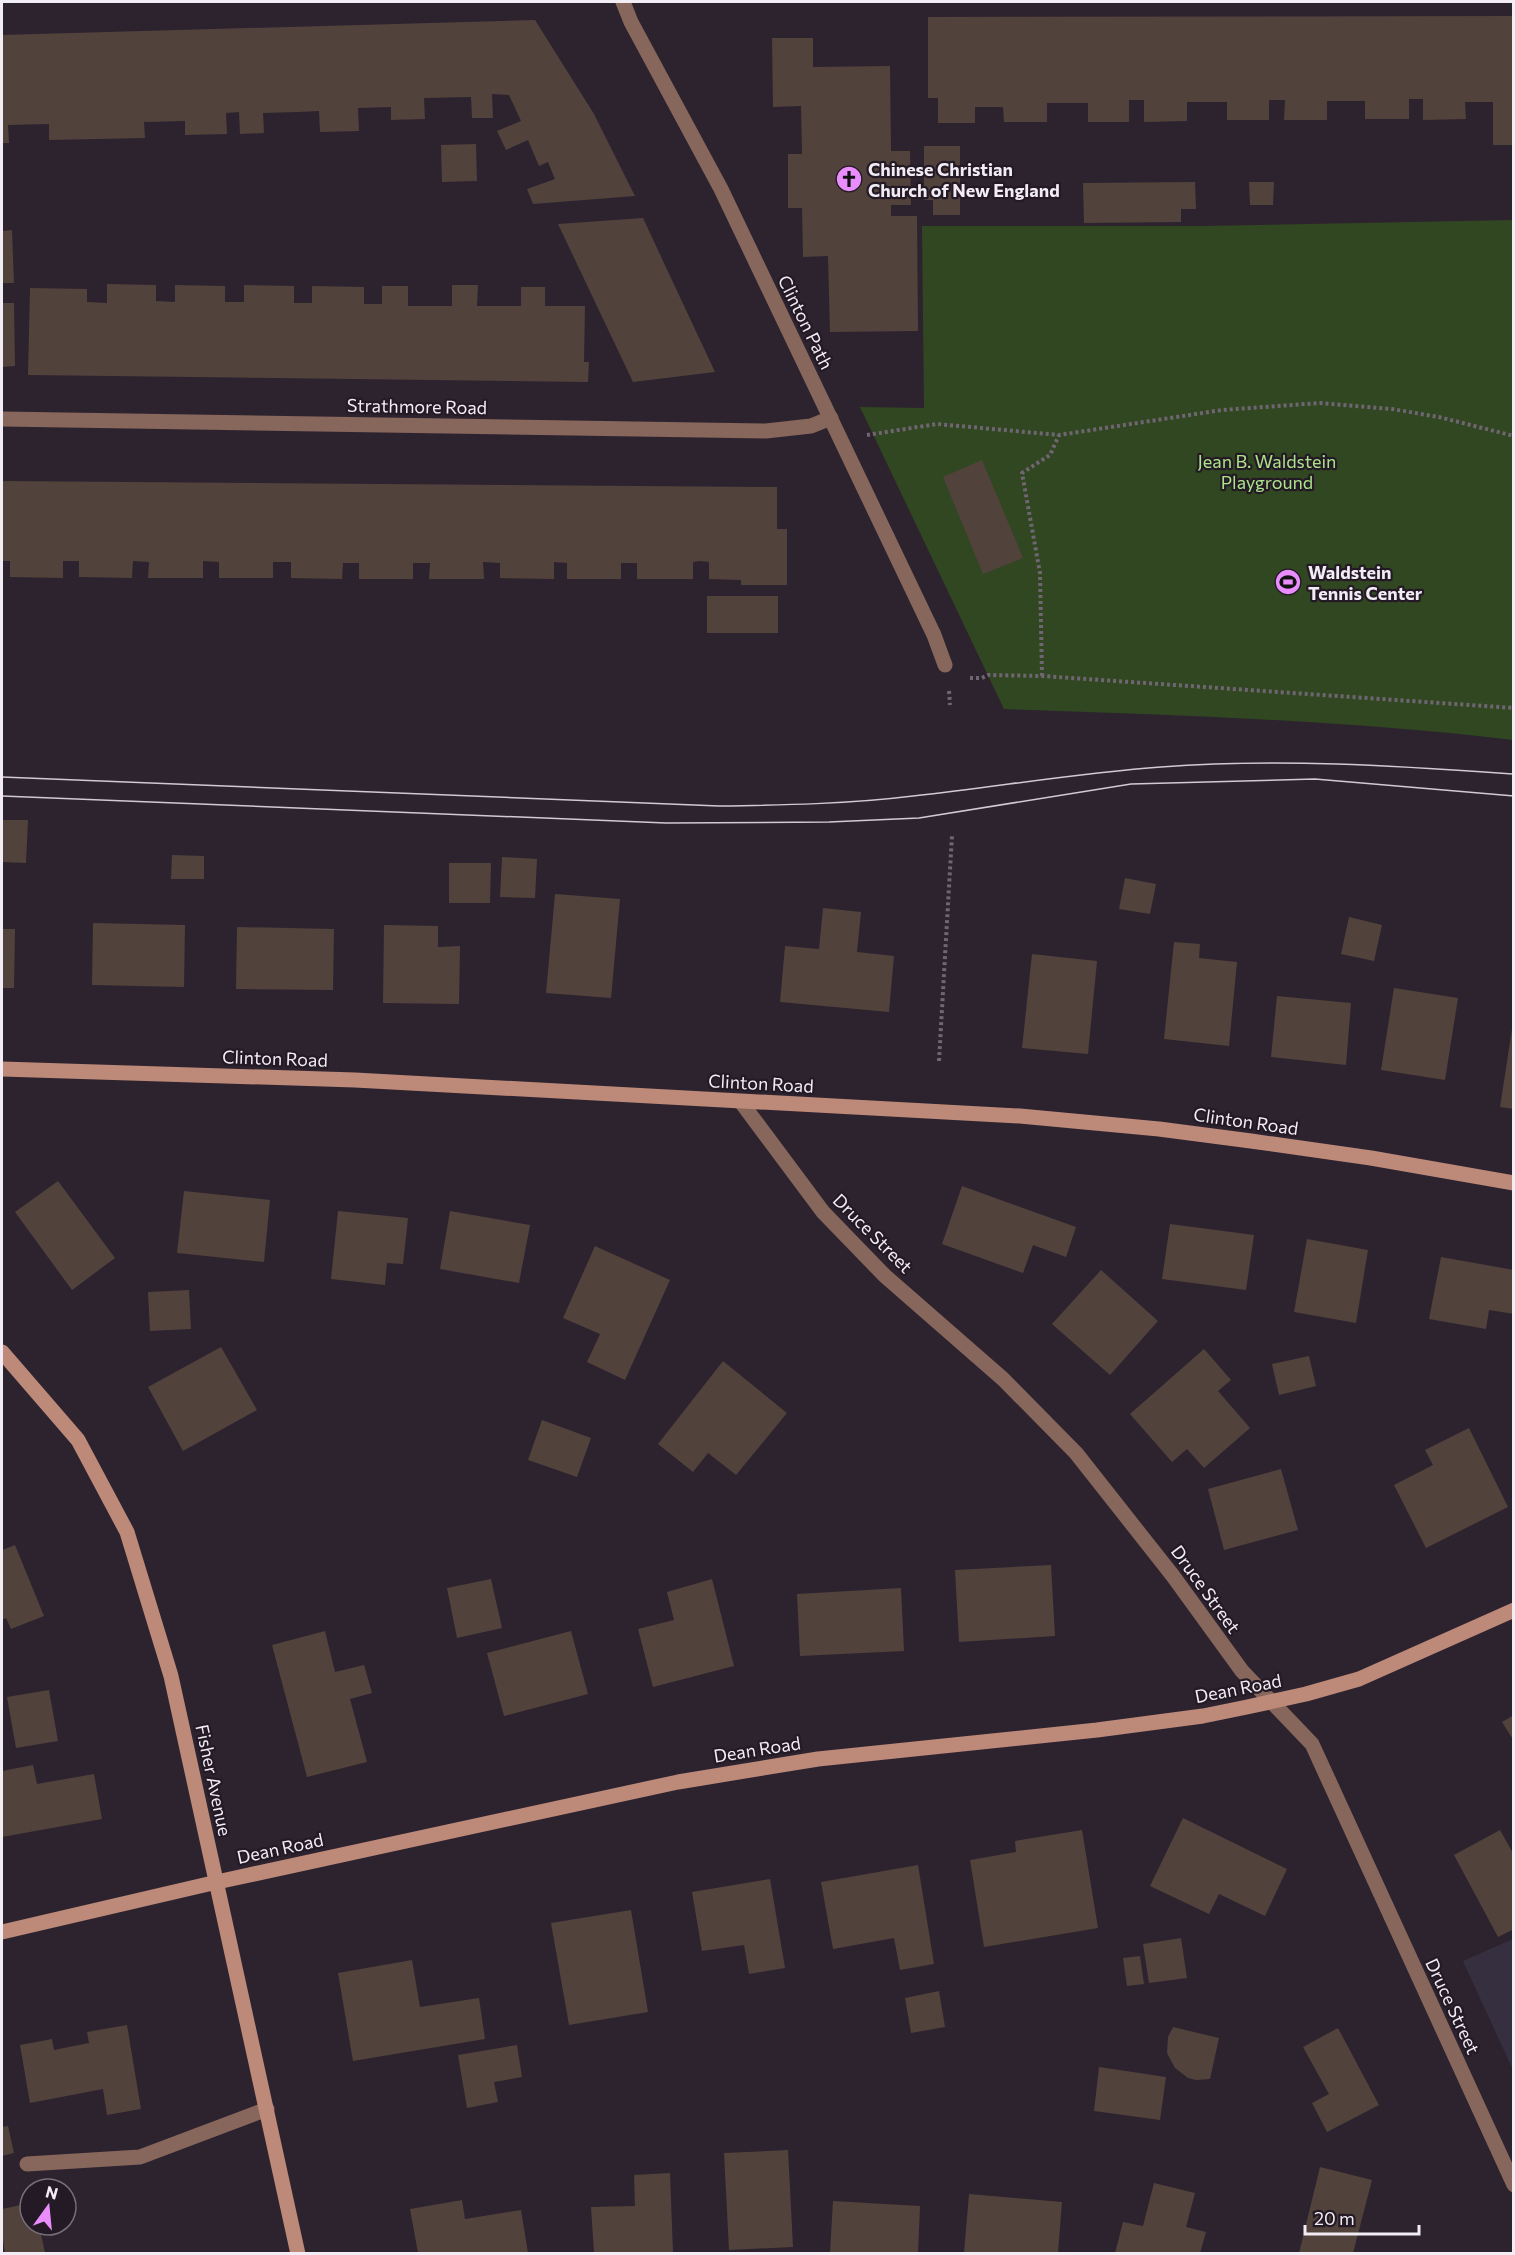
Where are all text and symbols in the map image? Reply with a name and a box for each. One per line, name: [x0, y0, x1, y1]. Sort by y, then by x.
place label: Chinese Christian Church of New England: [868, 158, 1060, 201]
church icon: Chinese Christian Church of New England: [834, 164, 864, 194]
street label: Clinton Path: [774, 271, 838, 373]
street label: Strathmore Road: [347, 394, 487, 418]
park label: Jean B. Waldstein Playground: [1198, 450, 1336, 493]
place label: Waldstein Tennis Center: [1308, 561, 1423, 604]
sports icon: Waldstein Tennis Center: [1273, 567, 1303, 597]
street label: Clinton Road: [222, 1045, 328, 1071]
street label: Clinton Road: [708, 1069, 814, 1097]
street label: Clinton Road: [1192, 1103, 1300, 1139]
street label: Druce Street: [829, 1189, 917, 1277]
street label: Druce Street: [1167, 1541, 1245, 1637]
street label: Dean Road: [1193, 1669, 1283, 1707]
street label: Fisher Avenue: [191, 1722, 237, 1838]
street label: Dean Road: [712, 1731, 802, 1767]
street label: Dean Road: [235, 1828, 325, 1868]
street label: Druce Street: [1421, 1955, 1485, 2057]
north arrow: [18, 2177, 78, 2237]
text: N: [44, 2181, 60, 2203]
scale bar: [1305, 2198, 1419, 2236]
text: 20 m: [1314, 2207, 1355, 2229]

